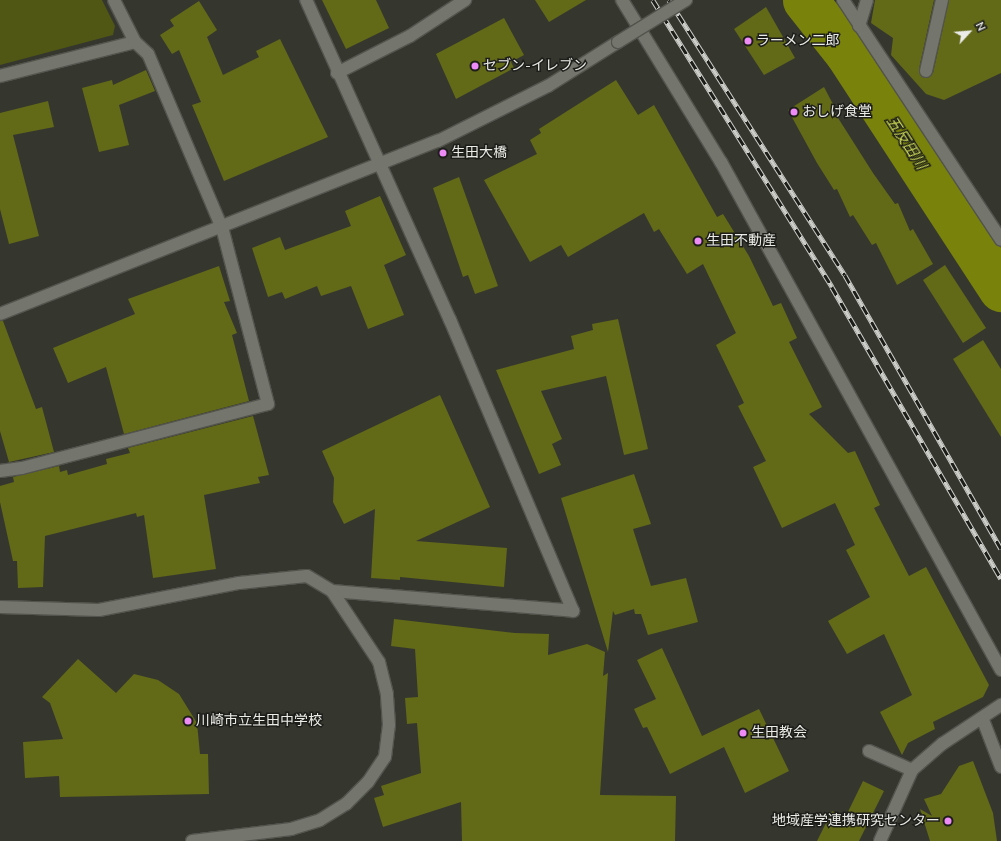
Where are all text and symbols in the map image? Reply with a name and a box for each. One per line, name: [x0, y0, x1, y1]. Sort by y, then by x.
north arrow: [949, 12, 989, 52]
text: N: [972, 20, 989, 34]
place label: ラーメン二郎: [756, 33, 840, 49]
marker: ラーメン二郎: [743, 36, 753, 46]
place label: セブン-イレブン: [483, 58, 587, 74]
marker: セブン-イレブン: [470, 61, 480, 71]
place label: おしげ食堂: [802, 104, 872, 120]
marker: おしげ食堂: [789, 107, 799, 117]
water label: 五反田川: [882, 113, 930, 173]
place label: 生田大橋: [451, 145, 507, 161]
marker: 生田大橋: [438, 148, 448, 158]
place label: 生田不動産: [706, 233, 776, 249]
marker: 生田不動産: [693, 236, 703, 246]
place label: 川崎市立生田中学校: [196, 713, 322, 729]
marker: 川崎市立生田中学校: [183, 716, 193, 726]
place label: 生田教会: [751, 725, 807, 741]
marker: 生田教会: [738, 728, 748, 738]
place label: 地域産学連携研究センター: [772, 813, 940, 829]
marker: 地域産学連携研究センター: [943, 816, 953, 826]

